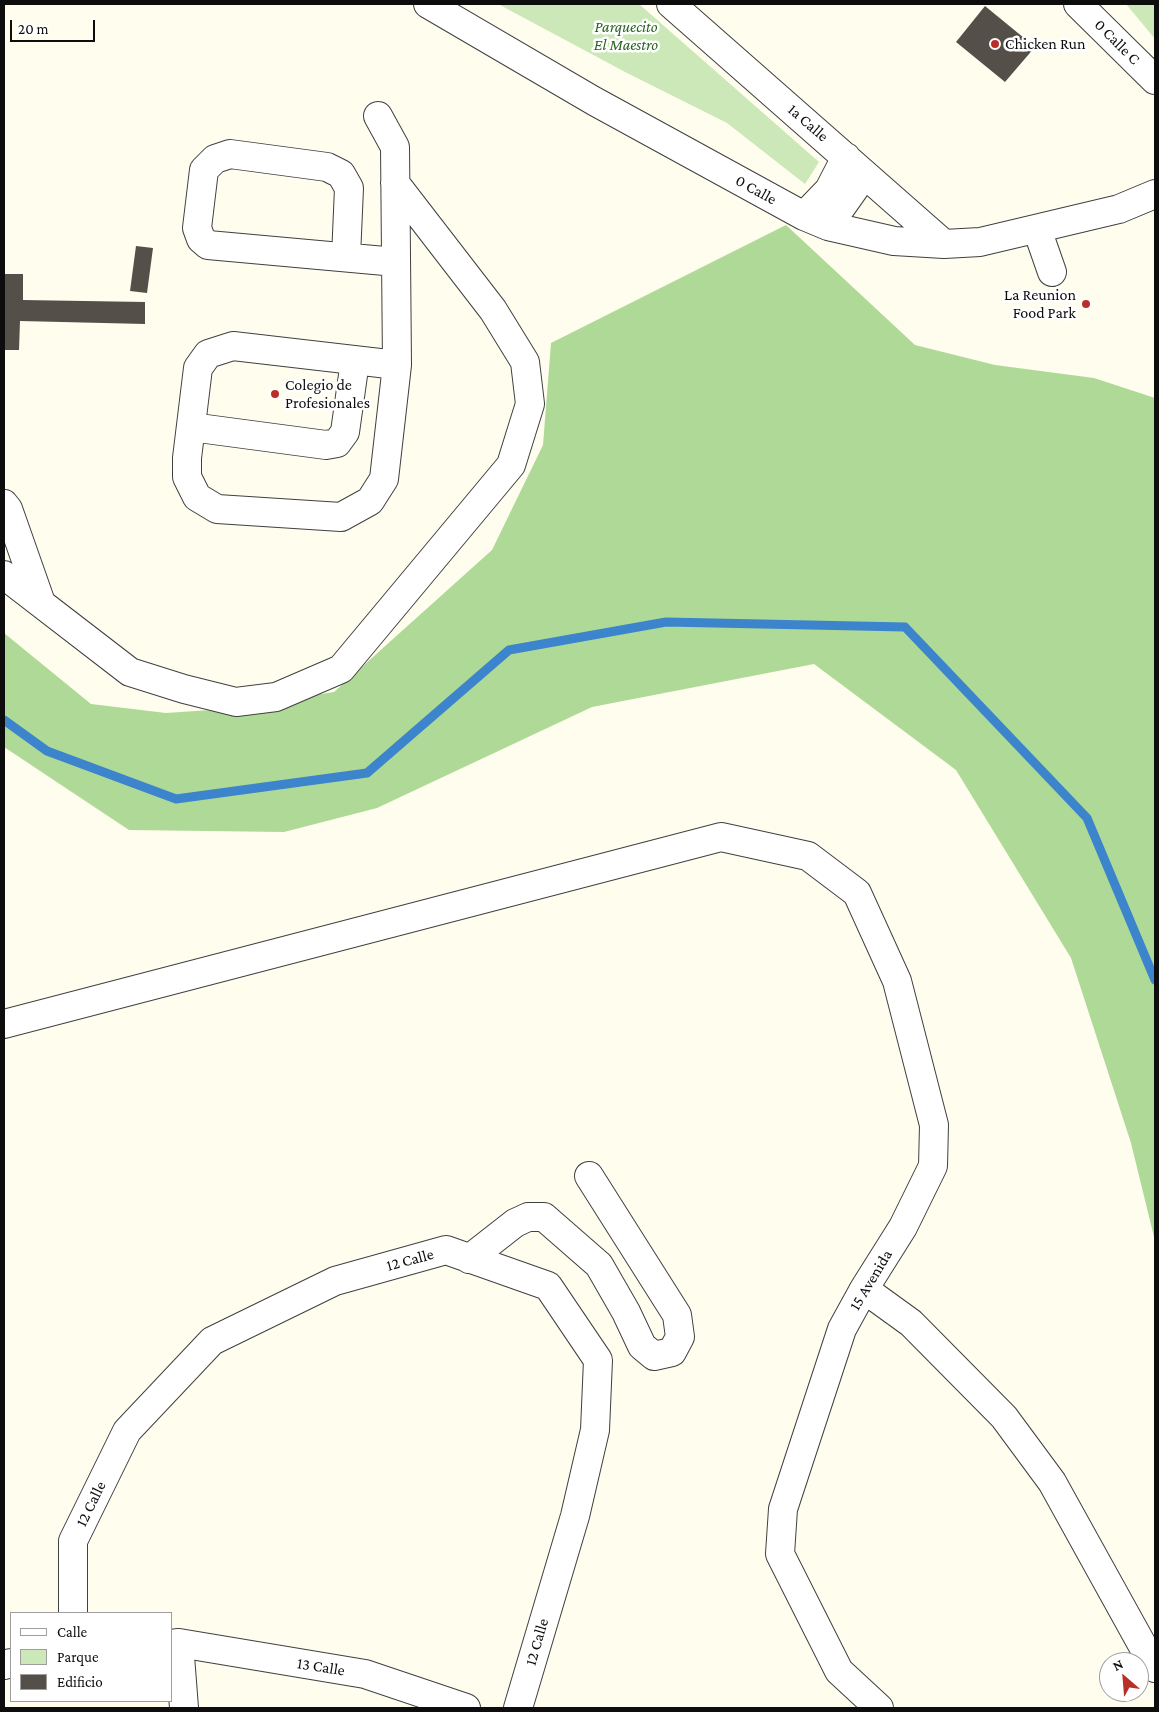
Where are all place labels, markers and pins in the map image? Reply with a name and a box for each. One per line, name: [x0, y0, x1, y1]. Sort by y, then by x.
place label: Chicken Run: [1005, 34, 1086, 54]
marker: Chicken Run: [989, 38, 1001, 50]
place label: La Reunion Food Park: [1004, 285, 1076, 323]
marker: La Reunion Food Park: [1080, 298, 1092, 310]
place label: Colegio de Profesionales: [285, 375, 370, 413]
marker: Colegio de Profesionales: [269, 388, 281, 400]

